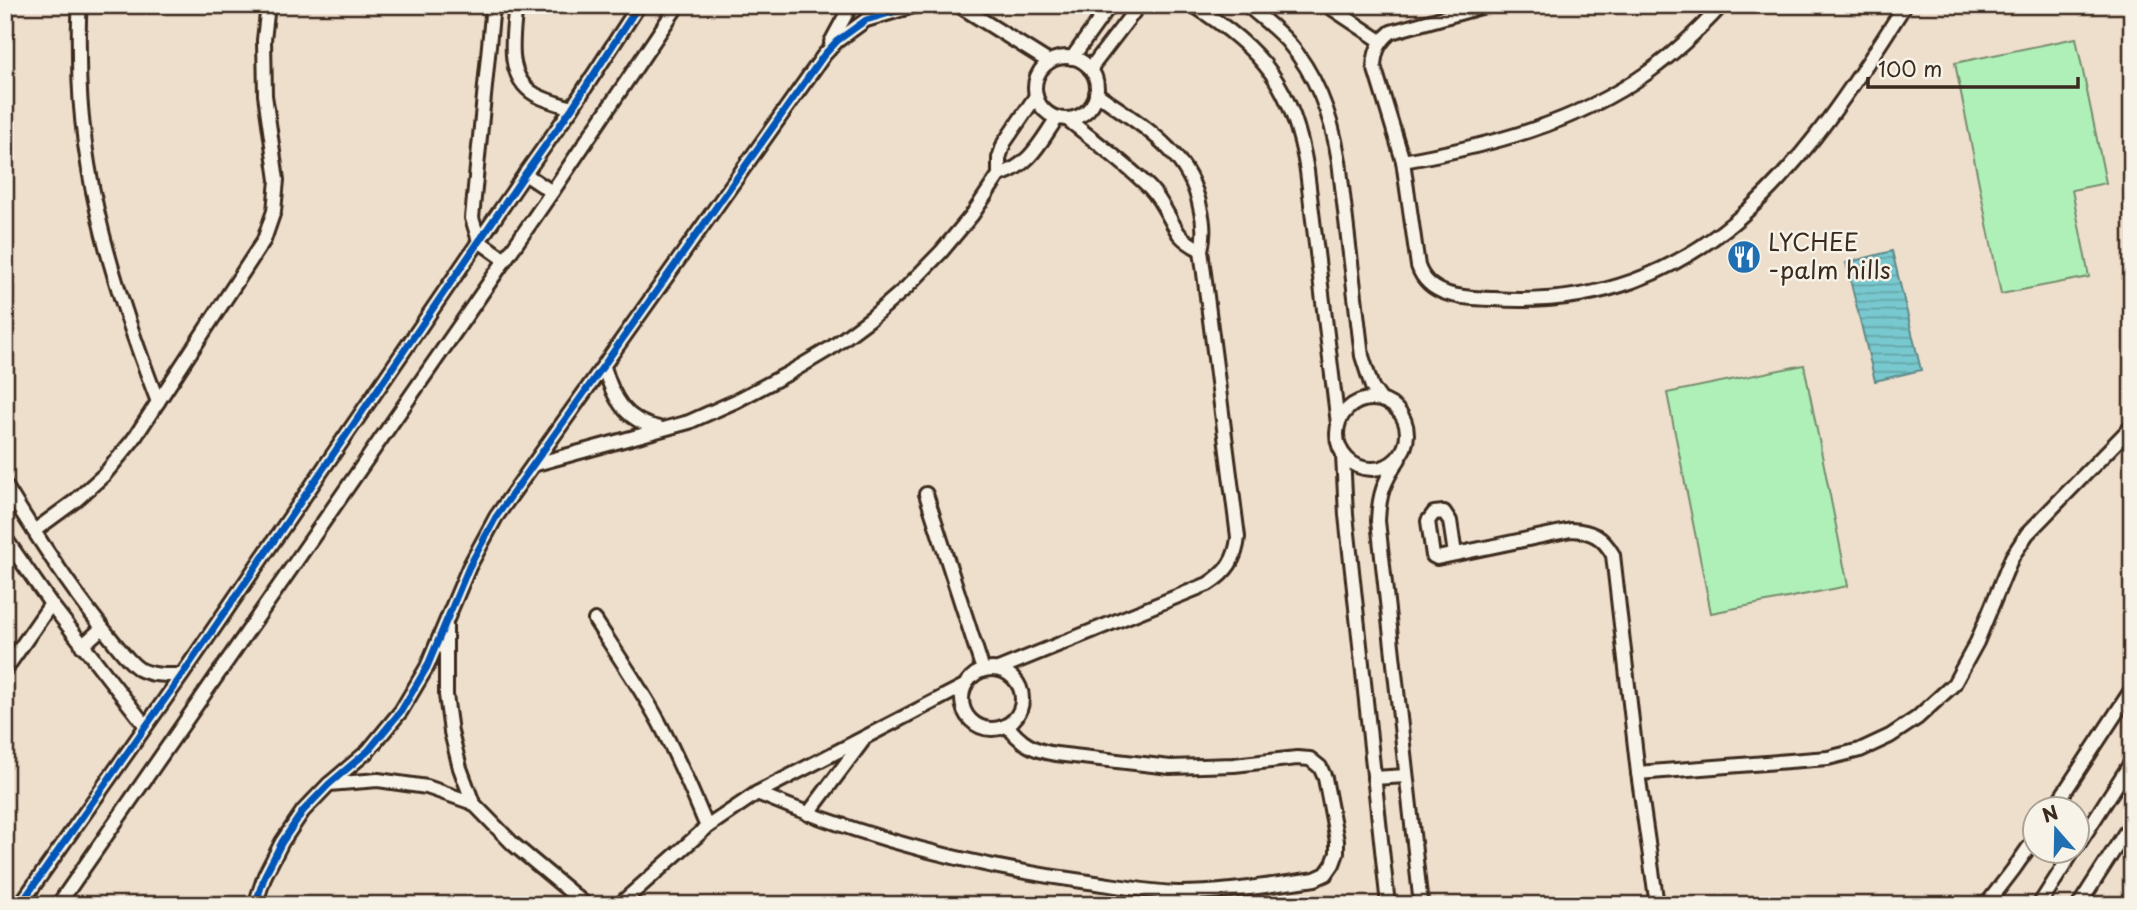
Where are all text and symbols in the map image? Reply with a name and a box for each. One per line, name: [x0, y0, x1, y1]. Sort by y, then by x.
scale bar: [1868, 46, 2078, 90]
text: 100 m: [1878, 52, 1942, 84]
place label: LYCHEE -palm hills: [1768, 223, 1891, 287]
restaurant icon: LYCHEE -palm hills: [1725, 238, 1763, 276]
north arrow: [2022, 794, 2092, 864]
text: N: [2038, 797, 2062, 829]

